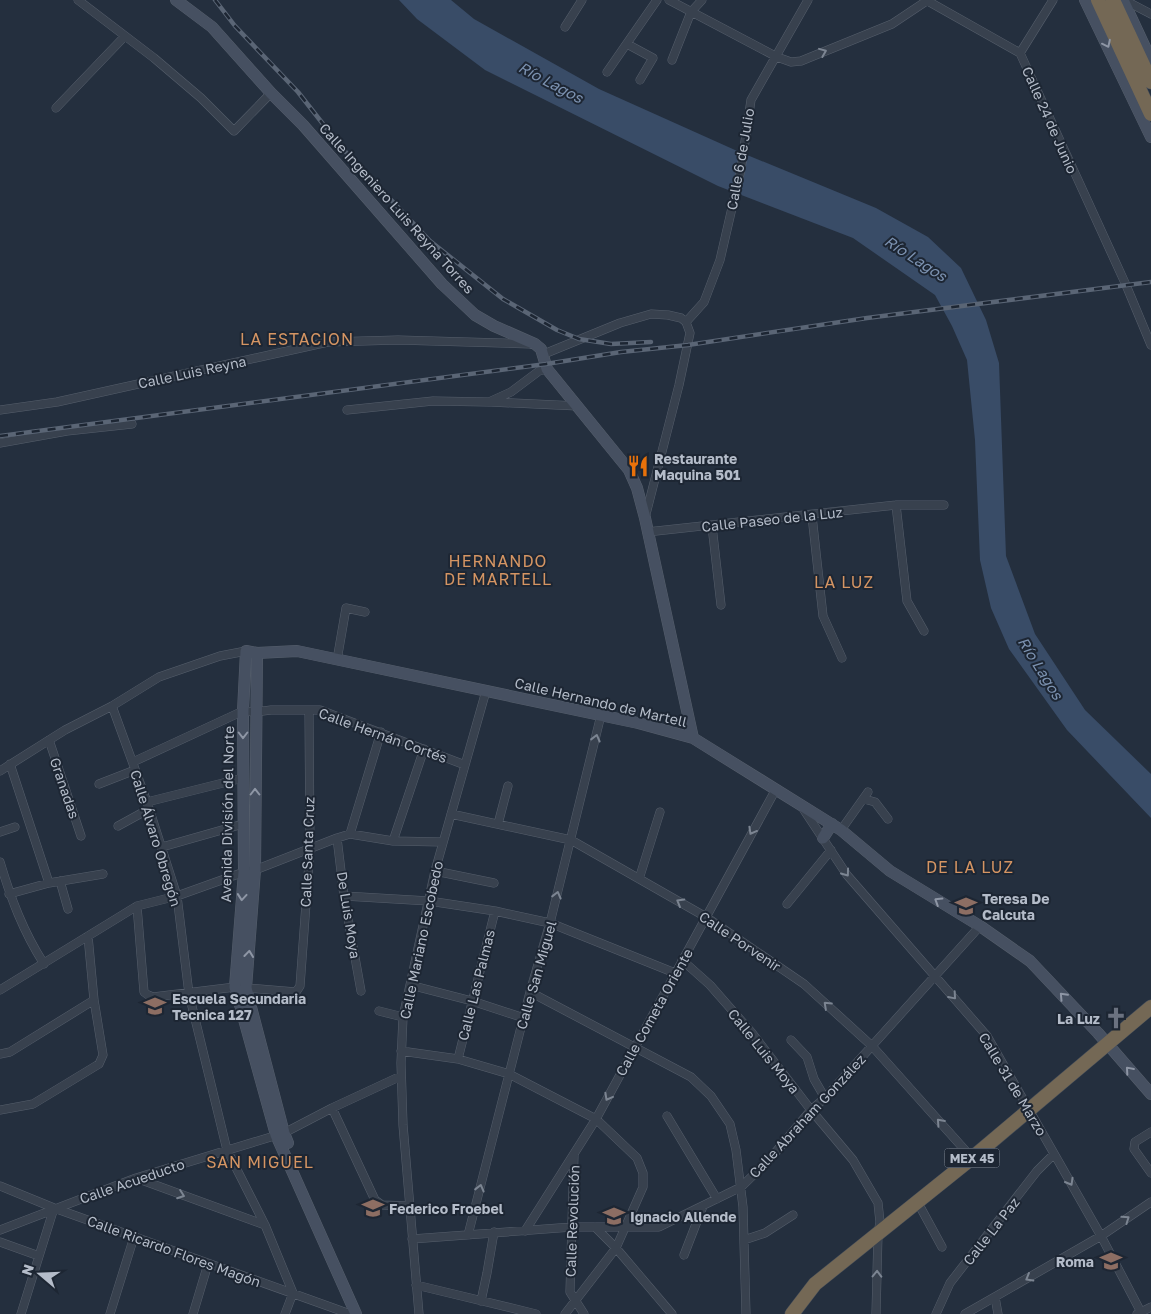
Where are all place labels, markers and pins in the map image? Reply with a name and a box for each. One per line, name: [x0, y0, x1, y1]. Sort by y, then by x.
place label: Restaurante Maquina 501: [654, 450, 740, 483]
restaurant icon: Restaurante Maquina 501: [625, 453, 651, 479]
place label: Teresa De Calcuta: [982, 890, 1049, 923]
school or university icon: Teresa De Calcuta: [953, 893, 979, 919]
place label: Escuela Secundaria Tecnica 127: [172, 990, 306, 1023]
school or university icon: Escuela Secundaria Tecnica 127: [142, 993, 168, 1019]
church icon: La Luz: [1103, 1005, 1129, 1031]
place label: La Luz: [1057, 1010, 1100, 1027]
school or university icon: Federico Froebel: [360, 1195, 386, 1221]
place label: Federico Froebel: [389, 1200, 504, 1217]
school or university icon: Ignacio Allende: [601, 1203, 627, 1229]
place label: Ignacio Allende: [630, 1208, 736, 1225]
school or university icon: Roma: [1098, 1248, 1124, 1274]
place label: Roma: [1056, 1253, 1094, 1270]

